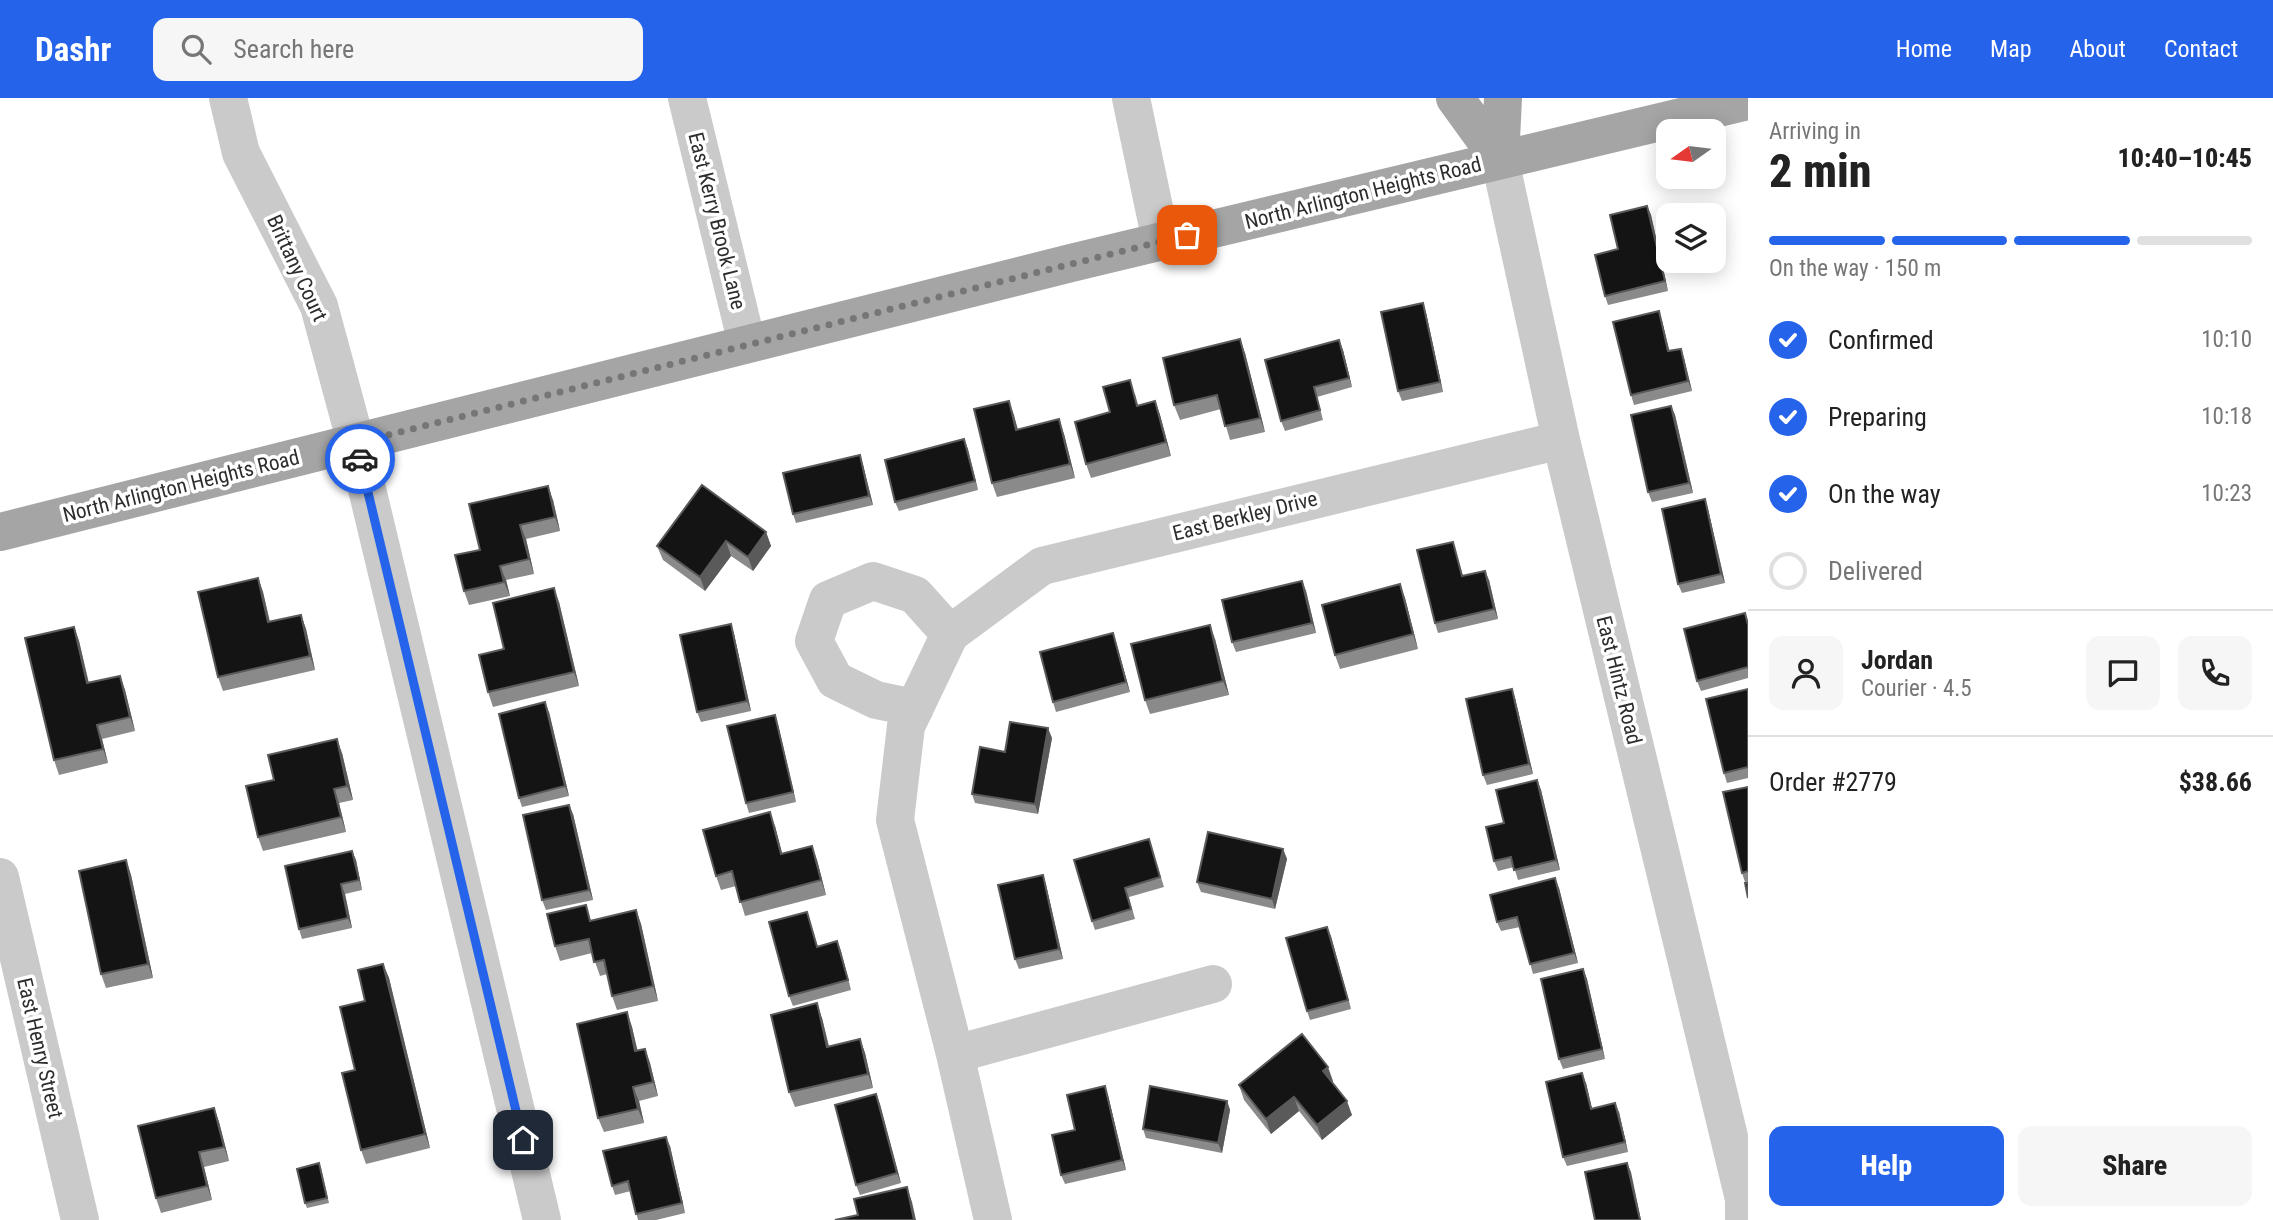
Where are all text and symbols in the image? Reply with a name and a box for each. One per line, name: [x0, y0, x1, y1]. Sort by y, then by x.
search box: [153, 18, 643, 81]
text: Dashr: [35, 30, 111, 69]
icon: search: [177, 30, 215, 68]
text: Search here: [233, 34, 354, 64]
text: Home: [1896, 35, 1952, 63]
text: Map: [1990, 35, 2032, 63]
text: About: [2070, 35, 2126, 63]
text: Contact: [2164, 35, 2238, 63]
text: Arriving in: [1769, 118, 1861, 145]
north arrow: [1656, 119, 1726, 189]
map controls: [1656, 119, 1726, 273]
street label: East Kerry Brook Lane: [683, 130, 751, 312]
text: 10:40–10:45: [2118, 143, 2252, 173]
text: 2 min: [1769, 144, 1872, 198]
street label: North Arlington Heights Road: [1242, 152, 1484, 234]
button: layers: [1656, 203, 1726, 273]
pin: [1157, 205, 1217, 265]
street label: Brittany Court: [262, 211, 332, 325]
icon: bag: [1168, 216, 1206, 254]
text: On the way · 150 m: [1769, 255, 1941, 282]
icon: check: [1769, 321, 1807, 359]
text: Confirmed: [1828, 325, 1934, 355]
text: 10:10: [2201, 326, 2252, 353]
icon: check: [1769, 398, 1807, 436]
text: Preparing: [1828, 402, 1927, 432]
text: 10:18: [2201, 403, 2252, 430]
courier: [325, 424, 395, 494]
icon: car: [341, 440, 379, 478]
street label: North Arlington Heights Road: [60, 445, 302, 527]
icon: check: [1769, 475, 1807, 513]
text: On the way: [1828, 479, 1941, 509]
text: 10:23: [2201, 480, 2252, 507]
street label: East Berkley Drive: [1170, 486, 1320, 546]
text: Delivered: [1828, 556, 1923, 586]
street label: East Hintz Road: [1591, 613, 1647, 747]
button: person: [1769, 636, 1843, 710]
button: chat: [2086, 636, 2160, 710]
button: phone: [2178, 636, 2252, 710]
text: Jordan: [1861, 645, 1933, 675]
text: Courier · 4.5: [1861, 675, 1972, 702]
text: Order #2779: [1769, 767, 1897, 797]
text: $38.66: [2179, 767, 2252, 797]
street label: East Henry Street: [12, 975, 68, 1121]
pin: [493, 1110, 553, 1170]
icon: home: [504, 1121, 542, 1159]
button: Help: [1769, 1126, 2004, 1206]
button: Share: [2018, 1126, 2252, 1206]

